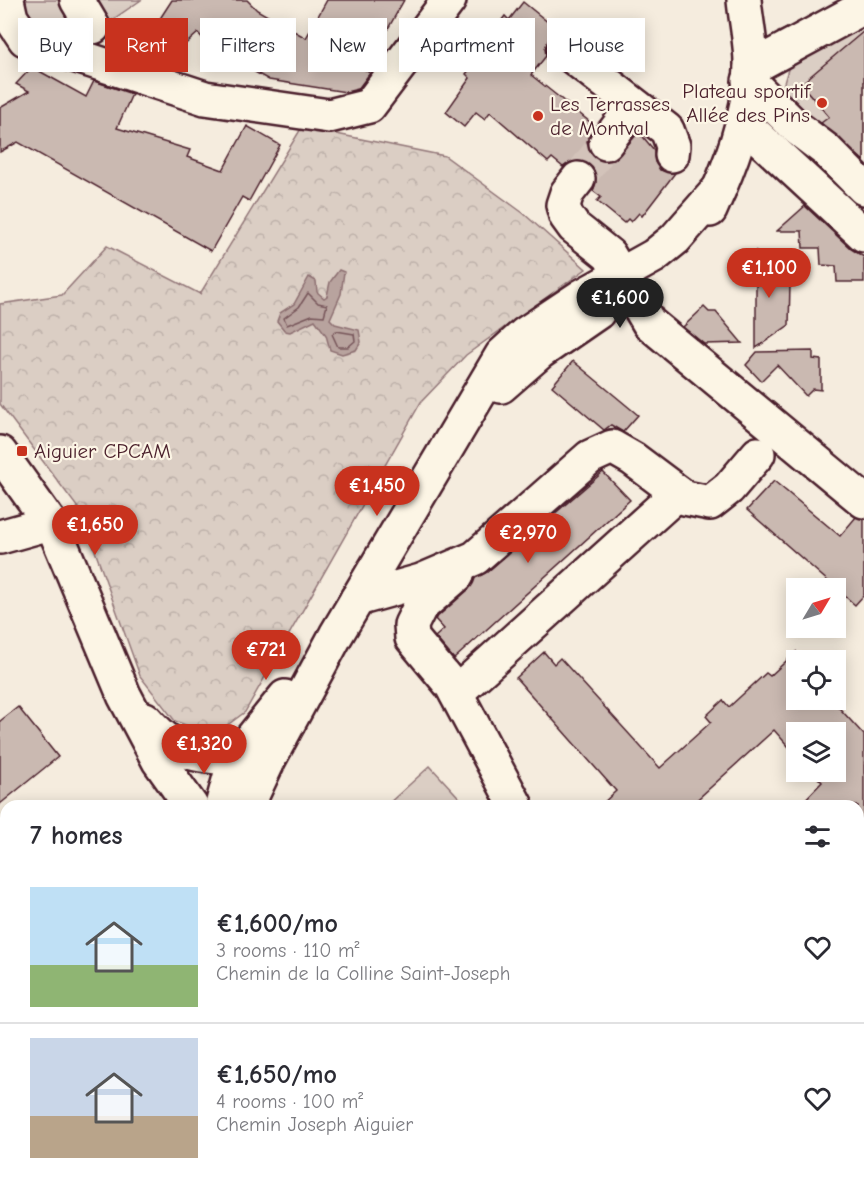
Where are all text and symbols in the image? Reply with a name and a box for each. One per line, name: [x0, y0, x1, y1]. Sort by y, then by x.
chip: Buy: [18, 18, 93, 72]
chip: Rent: [105, 18, 188, 72]
chip: Filters: [200, 18, 296, 72]
chip: New: [308, 18, 387, 72]
chip: Apartment: [399, 18, 535, 72]
chip: House: [547, 18, 645, 72]
place label: Plateau sportif Allée des Pins: [682, 79, 811, 127]
place label: Les Terrasses de Montval: [550, 92, 670, 140]
marker: Plateau sportif Allée des Pins: [815, 96, 829, 110]
marker: Les Terrasses de Montval: [531, 109, 545, 123]
pin: €1,100: [720, 248, 818, 299]
text: €1,100: [741, 256, 797, 279]
pin: €1,600: [571, 278, 669, 329]
text: €1,600: [591, 286, 649, 309]
place label: Aiguier CPCAM: [34, 439, 171, 463]
marker: Aiguier CPCAM: [15, 444, 29, 458]
pin: €1,450: [328, 466, 426, 517]
text: €1,450: [349, 474, 405, 497]
pin: €1,650: [46, 505, 144, 556]
text: €1,650: [66, 513, 124, 536]
pin: €2,970: [479, 513, 577, 564]
text: €2,970: [499, 521, 557, 544]
north arrow: [786, 578, 846, 638]
map controls: [786, 578, 846, 782]
pin: €721: [230, 630, 302, 681]
text: €721: [246, 638, 286, 661]
button: locate: [786, 650, 846, 710]
button: layers: [786, 722, 846, 782]
pin: €1,320: [155, 724, 253, 775]
text: €1,320: [176, 732, 232, 755]
icon: filters: [801, 820, 834, 853]
text: 7 homes: [30, 821, 123, 851]
text: €1,600/mo: [216, 909, 338, 939]
icon: home: [78, 911, 150, 983]
icon: heart: [801, 931, 834, 964]
text: 3 rooms · 110 m²: [216, 939, 360, 962]
text: Chemin de la Colline Saint-Joseph: [216, 962, 510, 985]
text: €1,650/mo: [216, 1060, 337, 1090]
icon: home: [78, 1062, 150, 1134]
icon: heart: [801, 1082, 834, 1115]
text: 4 rooms · 100 m²: [216, 1090, 363, 1113]
text: Chemin Joseph Aiguier: [216, 1113, 413, 1136]

